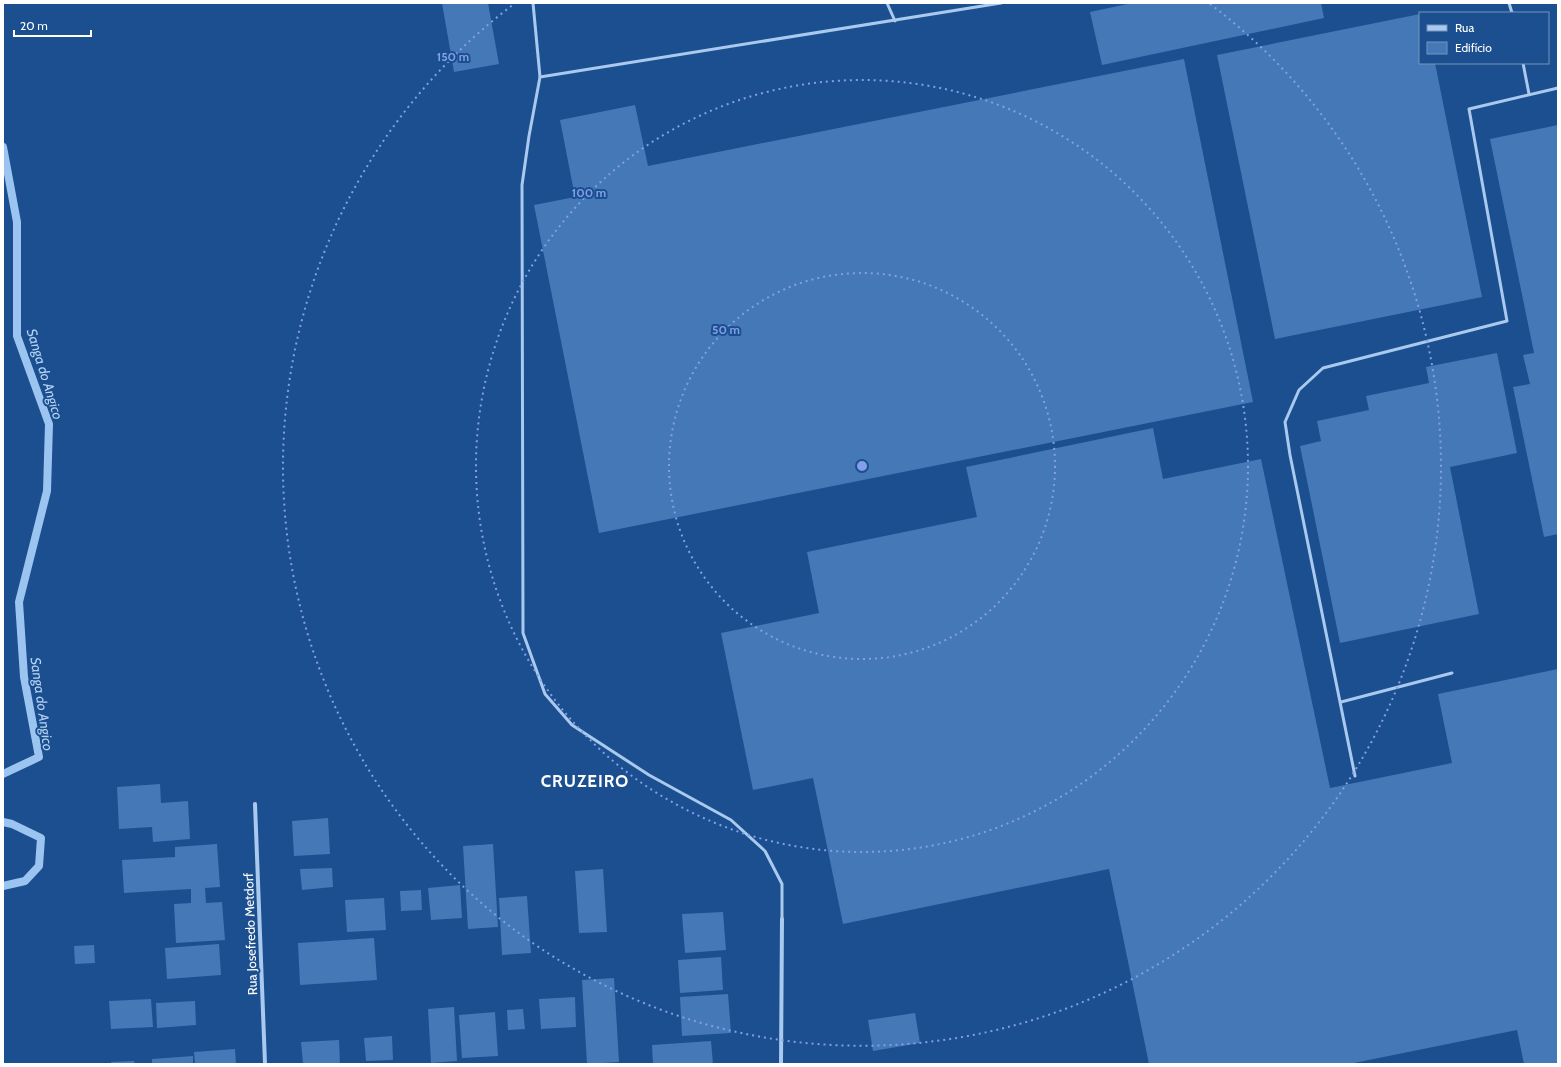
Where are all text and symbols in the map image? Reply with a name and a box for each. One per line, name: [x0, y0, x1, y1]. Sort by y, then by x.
scale bar: [14, 12, 91, 38]
legend: [1419, 12, 1549, 64]
text: 20 m: [20, 18, 48, 33]
text: Rua: [1455, 20, 1474, 35]
text: Edifício: [1455, 40, 1492, 55]
text: 150 m: [437, 49, 469, 64]
text: 100 m: [572, 185, 606, 200]
text: 50 m: [712, 322, 740, 337]
water label: Sanga do Angico: [23, 326, 67, 422]
centre of rings: [855, 459, 869, 473]
water label: Sanga do Angico: [27, 656, 57, 752]
district label: CRUZEIRO: [541, 771, 629, 791]
street label: Rua Josefredo Metdorf: [240, 872, 260, 995]

